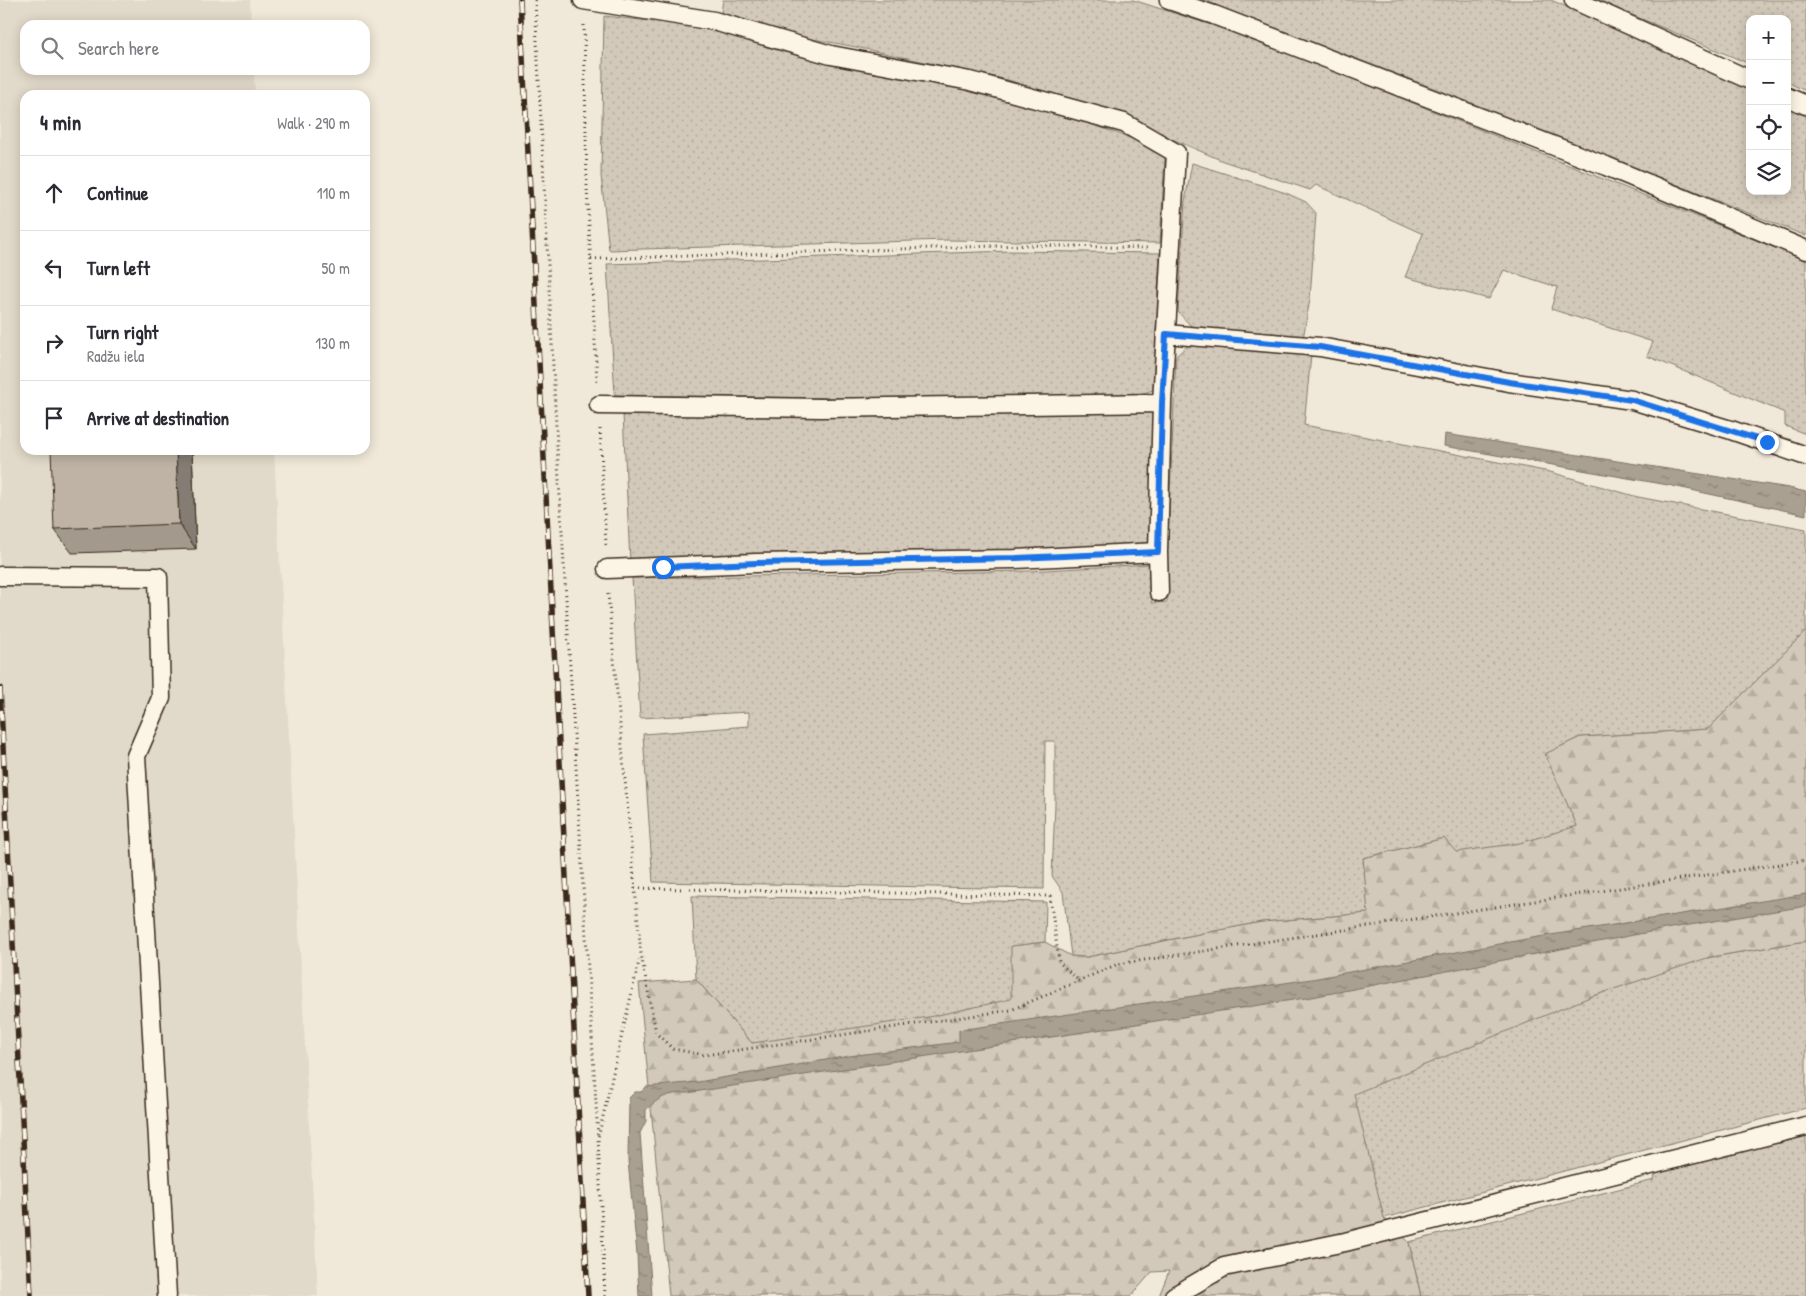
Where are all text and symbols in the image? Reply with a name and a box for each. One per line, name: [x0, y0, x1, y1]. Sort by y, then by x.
map controls: [1746, 15, 1791, 195]
button: +: [1746, 15, 1791, 60]
search box: [20, 20, 370, 75]
icon: search: [38, 34, 66, 62]
text: Search here: [78, 35, 159, 61]
button: −: [1746, 60, 1791, 105]
button: locate: [1746, 105, 1791, 150]
text: 4 min: [40, 108, 81, 137]
text: Walk · 290 m: [277, 112, 350, 134]
button: layers: [1746, 150, 1791, 195]
icon: ahead: [40, 179, 68, 207]
text: Continue: [87, 180, 148, 206]
text: 110 m: [317, 182, 350, 204]
icon: left: [40, 254, 68, 282]
text: Turn left: [87, 255, 150, 281]
text: 50 m: [322, 257, 350, 279]
text: Turn right: [87, 319, 158, 345]
icon: right: [40, 329, 68, 357]
text: 130 m: [315, 332, 350, 354]
text: Radžu iela: [87, 345, 144, 367]
icon: arrive: [40, 404, 68, 432]
text: Arrive at destination: [87, 405, 229, 431]
route end: [1756, 431, 1779, 454]
route start: [652, 556, 675, 579]

